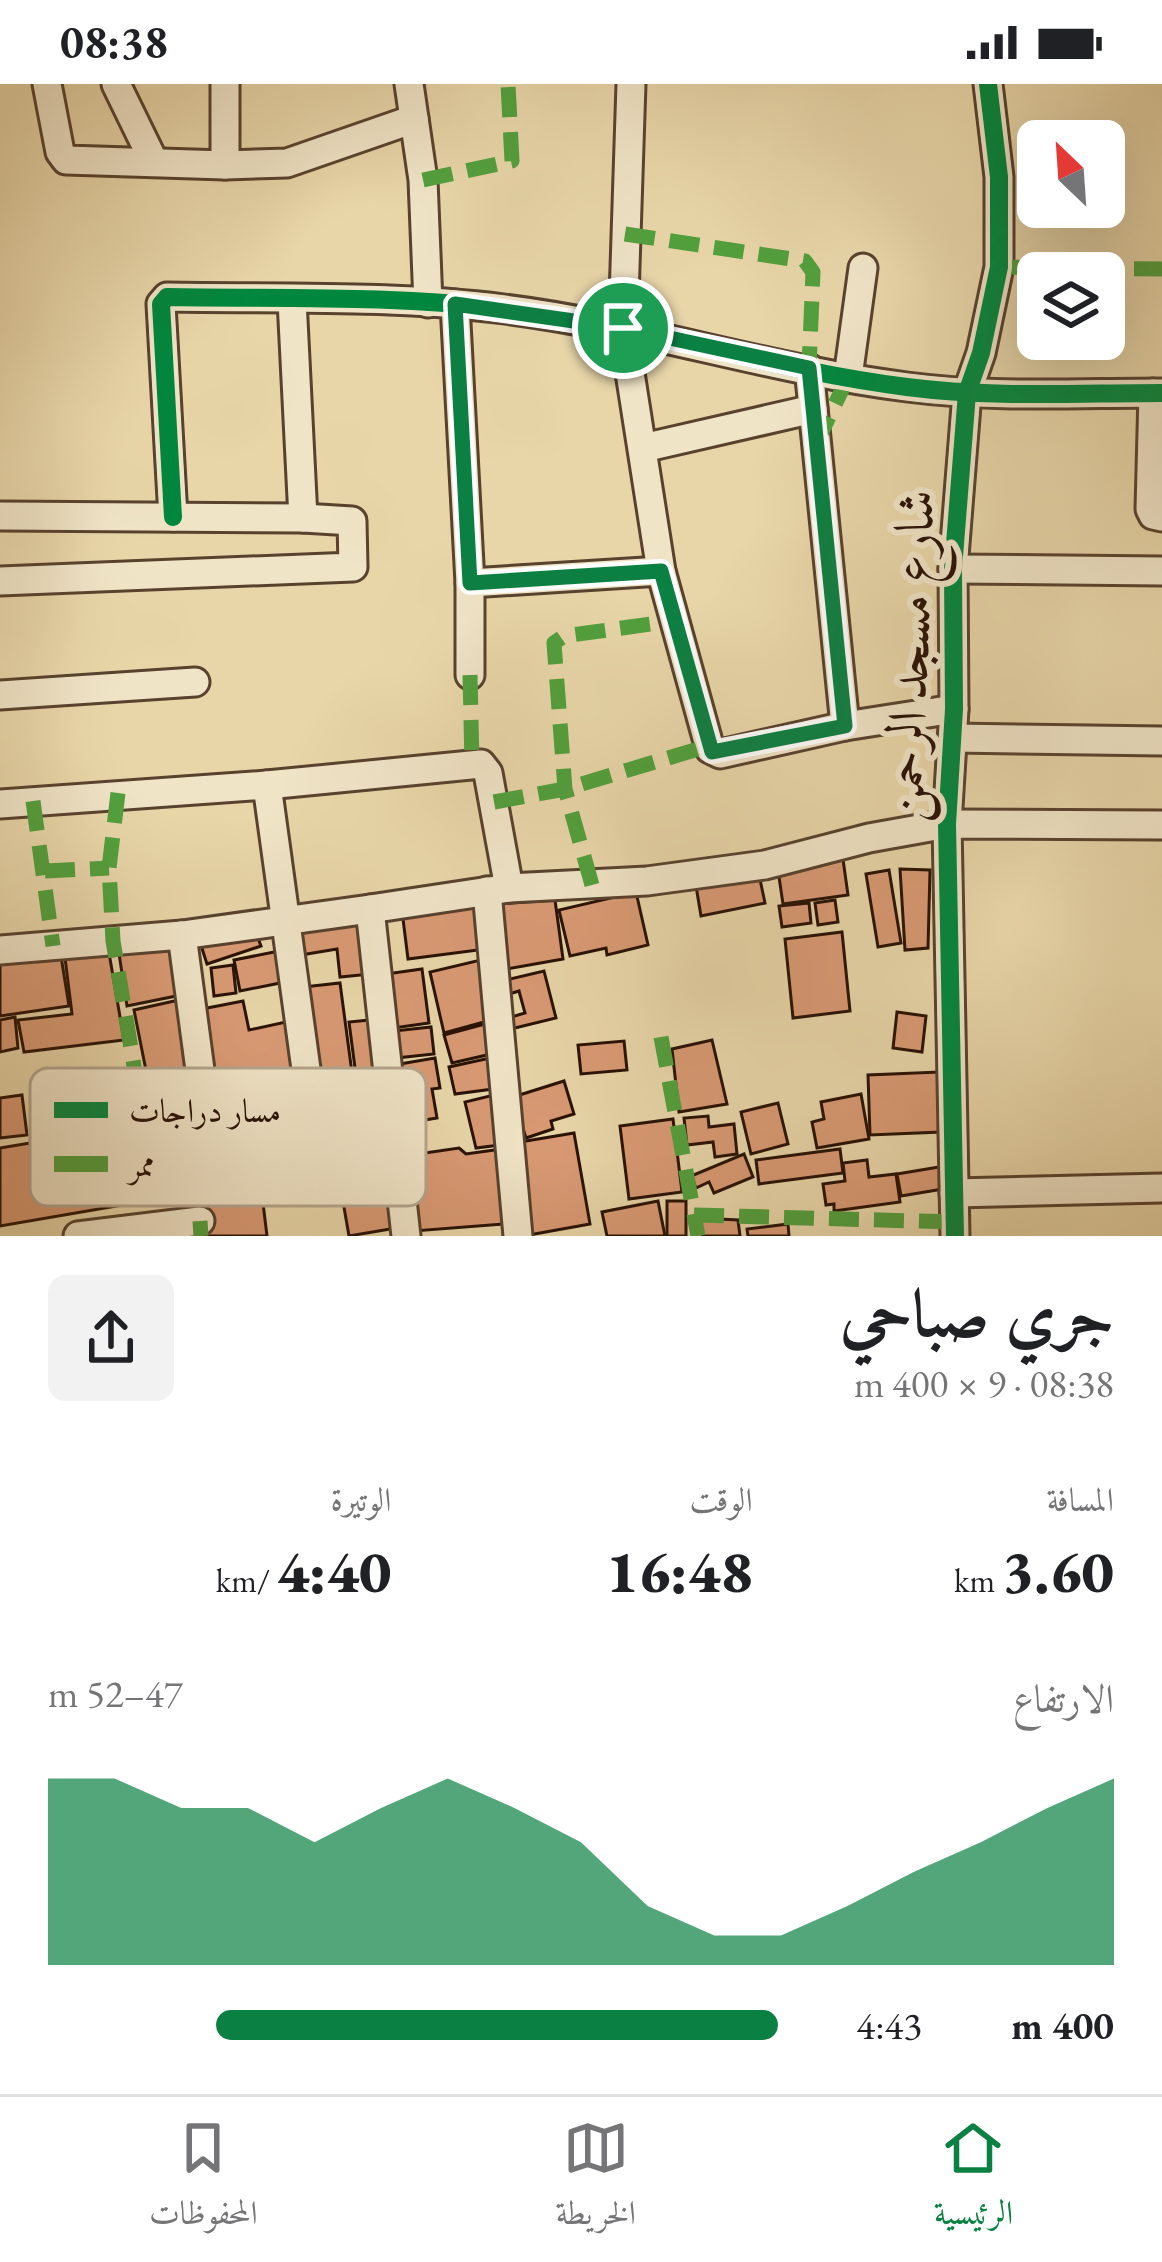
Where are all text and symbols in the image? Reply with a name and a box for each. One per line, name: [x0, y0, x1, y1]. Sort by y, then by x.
text: 08:38: [60, 13, 168, 71]
north arrow: [1017, 120, 1125, 228]
map controls: [1017, 120, 1125, 360]
button: layers: [1017, 252, 1125, 360]
pin: [572, 277, 674, 379]
icon: arrive: [590, 295, 656, 361]
street label: شارع مسجد الرحمن: [868, 488, 961, 824]
legend: [30, 1068, 426, 1206]
text: مسار دراجات: [129, 1089, 281, 1132]
text: ممر: [126, 1143, 155, 1186]
text: جري صباحي: [840, 1270, 1114, 1356]
button: share: [48, 1275, 174, 1401]
text: 08:38 · 9 × 400 m: [854, 1358, 1114, 1409]
text: الوتيرة: [330, 1478, 391, 1521]
text: الوقت: [689, 1478, 753, 1521]
text: المسافة: [1047, 1478, 1114, 1521]
text: 4:40: [277, 1532, 391, 1610]
text: 16:48: [606, 1532, 753, 1610]
text: 3.60: [1002, 1532, 1114, 1610]
text: /km: [216, 1559, 277, 1602]
text: km: [954, 1559, 1002, 1602]
text: 47–52 m: [48, 1668, 183, 1719]
text: الارتفاع: [1013, 1673, 1114, 1724]
text: 4:43: [856, 2000, 922, 2051]
text: 400 m: [1011, 2000, 1114, 2051]
tab: المحفوظات: [149, 2115, 258, 2245]
tab: الخريطة: [556, 2115, 636, 2245]
tab: الرئيسية: [934, 2115, 1013, 2245]

